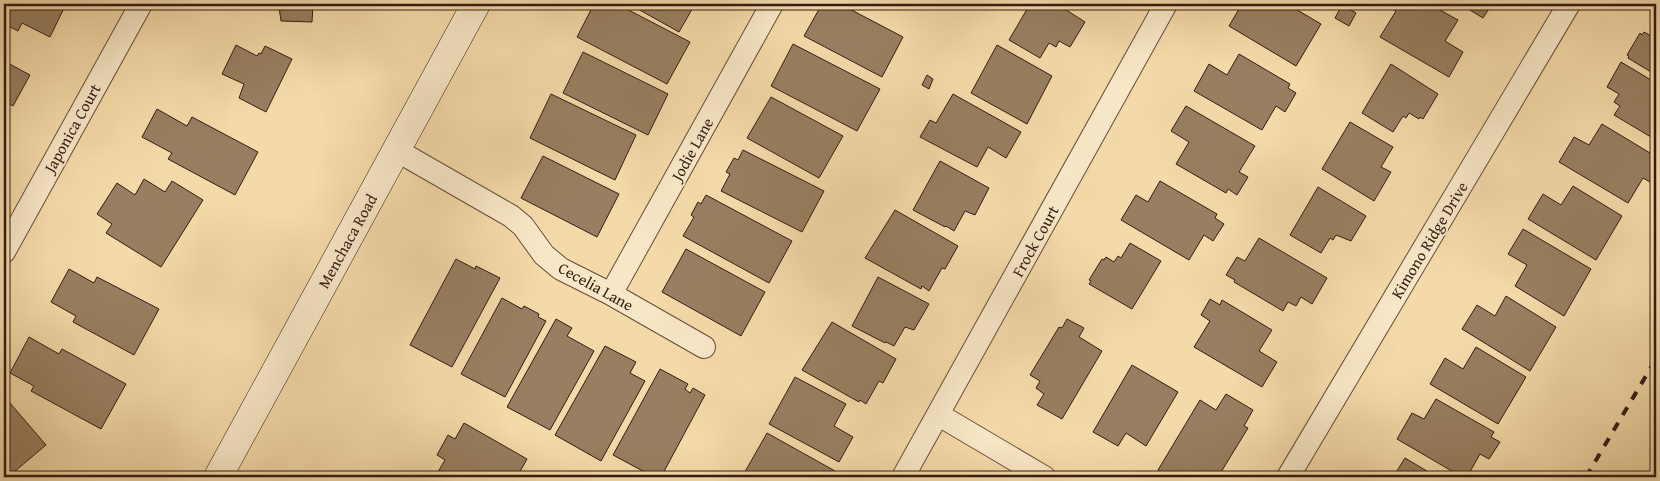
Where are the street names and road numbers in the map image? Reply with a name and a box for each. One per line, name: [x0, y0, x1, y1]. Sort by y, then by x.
street label: Japonica Court: [37, 79, 107, 179]
street label: Jodie Lane: [664, 113, 719, 187]
street label: Kimono Ridge Drive: [1384, 177, 1474, 303]
street label: Menchaca Road: [311, 189, 383, 293]
street label: Frock Court: [1005, 201, 1065, 281]
street label: Cecelia Lane: [554, 255, 638, 317]

